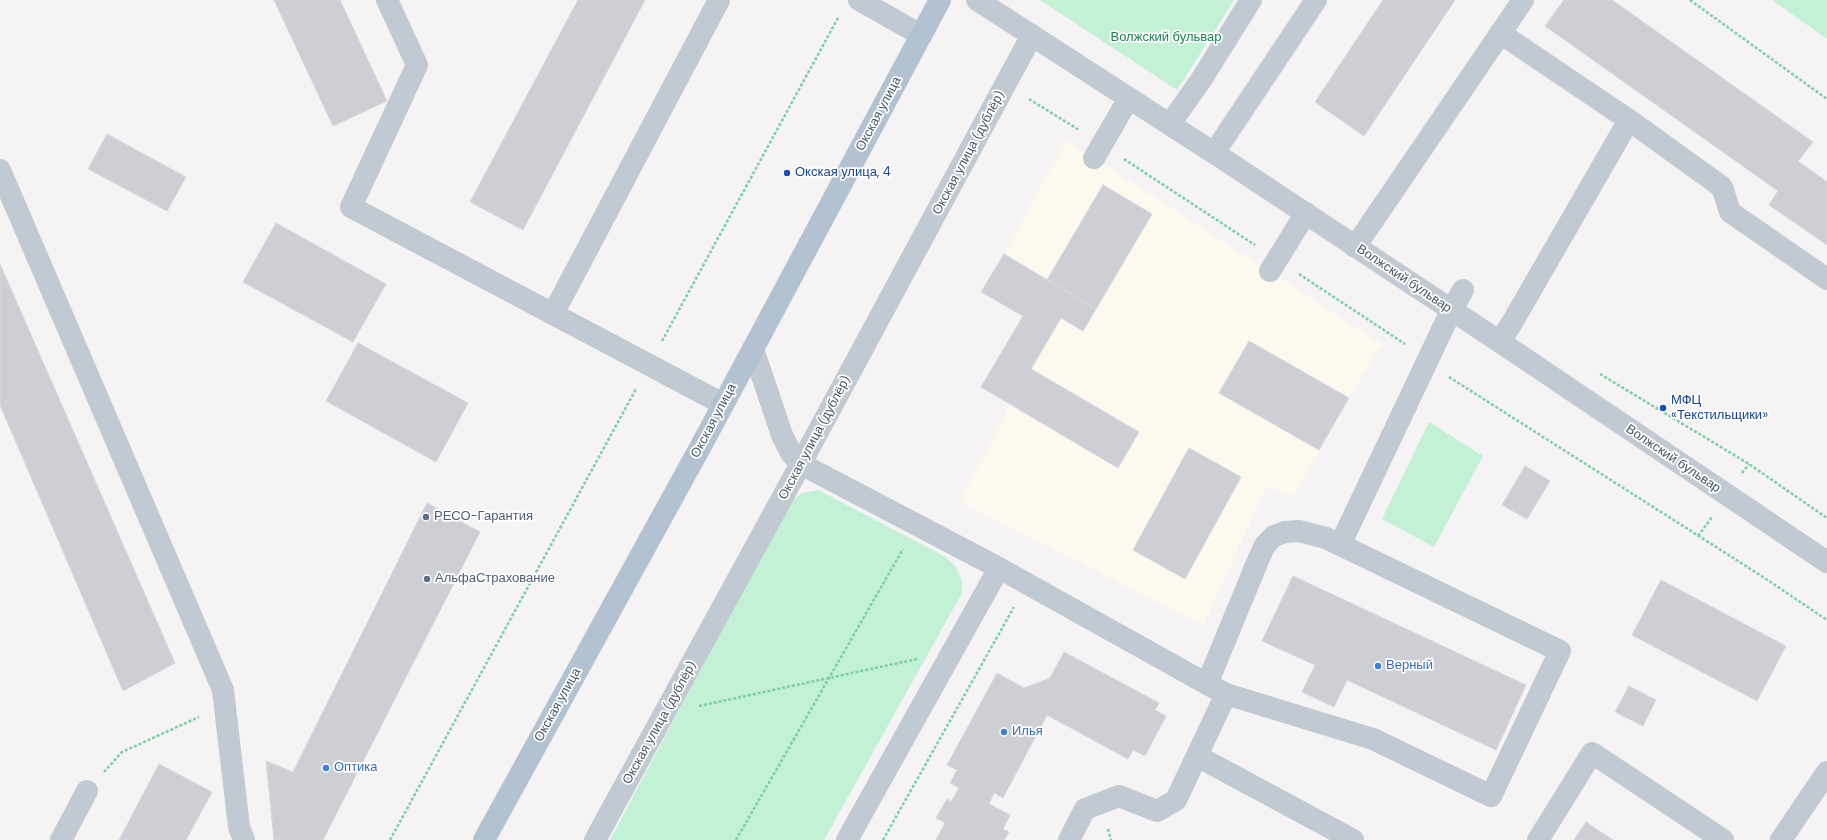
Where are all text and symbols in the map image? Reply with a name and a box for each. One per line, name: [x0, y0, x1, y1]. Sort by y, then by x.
park label: Волжский бульвар: [1110, 30, 1222, 46]
street label: Окская улица: [853, 74, 905, 154]
street label: Окская улица (дублёр): [930, 88, 1008, 218]
place label: Окская улица, 4: [795, 165, 891, 181]
marker: Окская улица, 4: [782, 168, 792, 178]
street label: Волжский бульвар: [1354, 241, 1454, 317]
street label: Окская улица (дублёр): [776, 373, 854, 503]
street label: Окская улица: [688, 381, 740, 461]
place label: МФЦ «Текстильщики»: [1671, 393, 1768, 424]
marker: МФЦ «Текстильщики»: [1658, 403, 1668, 413]
street label: Волжский бульвар: [1623, 421, 1723, 497]
place label: РЕСО-Гарантия: [434, 509, 533, 525]
marker: РЕСО-Гарантия: [421, 512, 431, 522]
place label: АльфаСтрахование: [435, 571, 555, 587]
marker: АльфаСтрахование: [422, 574, 432, 584]
place label: Верный: [1386, 658, 1433, 674]
street label: Окская улица (дублёр): [620, 659, 700, 787]
marker: Верный: [1373, 661, 1383, 671]
street label: Окская улица: [531, 665, 585, 745]
place label: Илья: [1012, 724, 1043, 740]
marker: Илья: [999, 727, 1009, 737]
place label: Оптика: [334, 760, 378, 776]
marker: Оптика: [321, 763, 331, 773]

